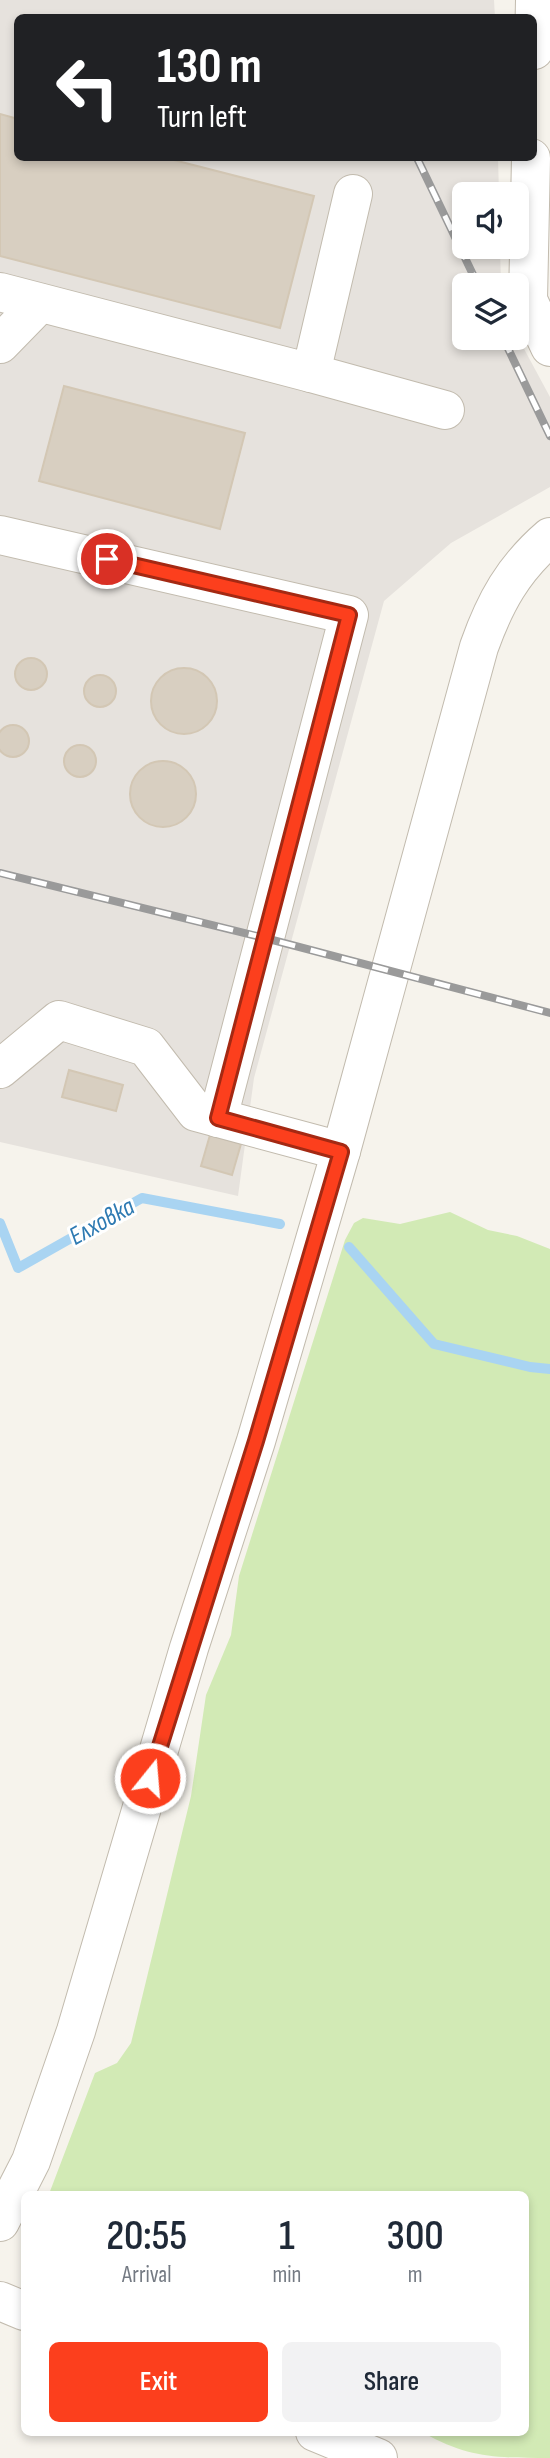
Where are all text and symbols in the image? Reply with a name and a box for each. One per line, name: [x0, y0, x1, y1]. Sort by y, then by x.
text: 130 m: [157, 38, 262, 97]
icon: left: [42, 42, 133, 133]
text: Turn left: [157, 98, 247, 137]
map controls: [452, 182, 529, 350]
button: sound: [452, 182, 529, 259]
button: layers: [452, 273, 529, 350]
pin: [77, 529, 137, 589]
icon: arrive: [88, 540, 126, 578]
water label: Елховка: [64, 1191, 140, 1252]
position arrow: [113, 1741, 187, 1815]
text: 20:55: [106, 2211, 187, 2262]
text: 1: [279, 2211, 295, 2262]
text: 300: [387, 2211, 444, 2262]
text: Arrival: [122, 2261, 171, 2289]
text: min: [273, 2261, 301, 2289]
text: m: [408, 2261, 423, 2289]
button: Exit: [49, 2342, 268, 2422]
button: Share: [282, 2342, 501, 2422]

